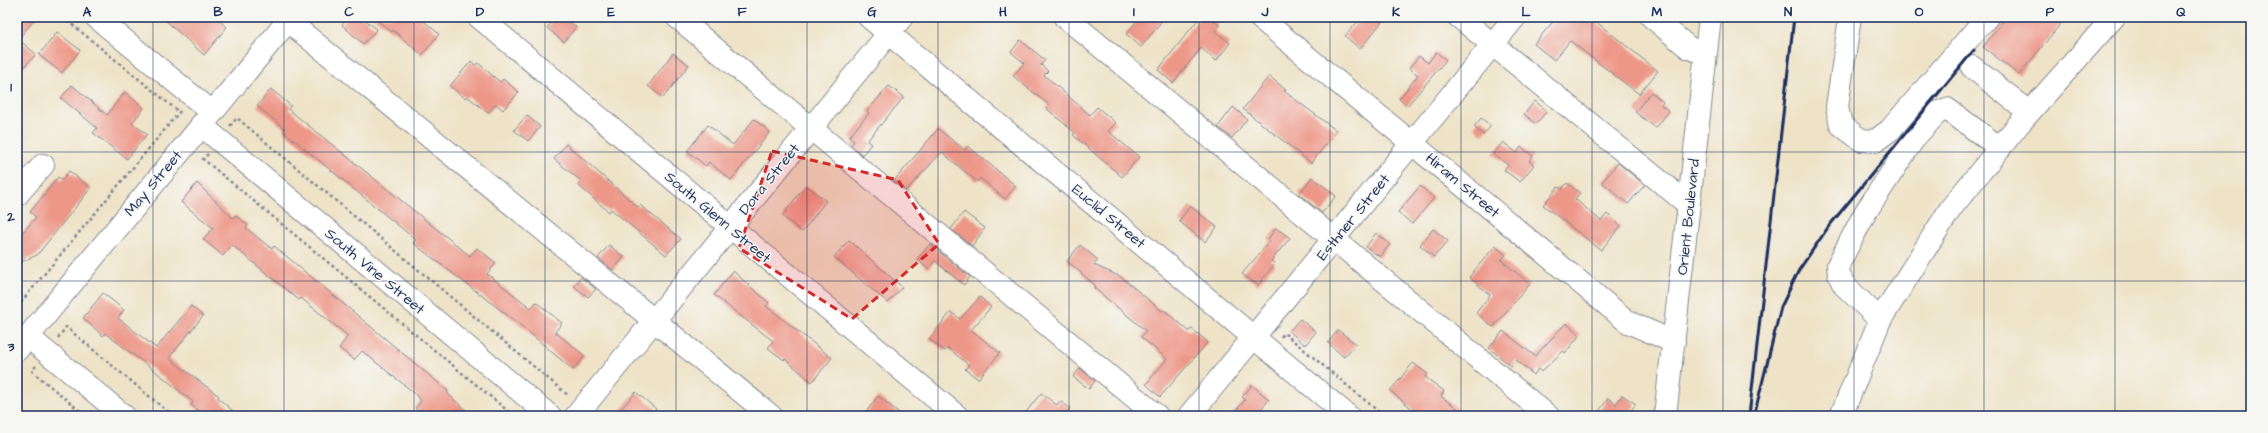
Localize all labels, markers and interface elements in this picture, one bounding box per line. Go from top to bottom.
text: A [83,3,92,21]
text: B [213,3,223,21]
text: C [344,3,354,21]
text: D [476,3,485,21]
text: E [607,3,615,21]
text: F [737,3,747,21]
text: G [867,3,877,21]
text: H [999,3,1007,21]
text: I [1133,3,1135,21]
text: J [1261,3,1269,21]
text: K [1392,3,1400,21]
text: L [1521,3,1531,21]
text: M [1652,3,1663,21]
text: N [1784,3,1792,21]
text: O [1915,3,1924,21]
text: P [2046,3,2055,21]
text: Q [2176,3,2186,21]
text: 1 [10,78,12,96]
street label: Dora Street [734,139,805,219]
street label: May Street [119,146,188,222]
street label: Hiram Street [1421,148,1504,223]
street label: Orient Boulevard [1672,158,1705,276]
street label: South Glenn Street [660,166,776,268]
street label: Esthner Street [1312,169,1395,265]
street label: Euclid Street [1067,179,1150,254]
text: 2 [6,208,15,226]
street label: South Vine Street [320,223,429,320]
text: 3 [7,338,15,356]

